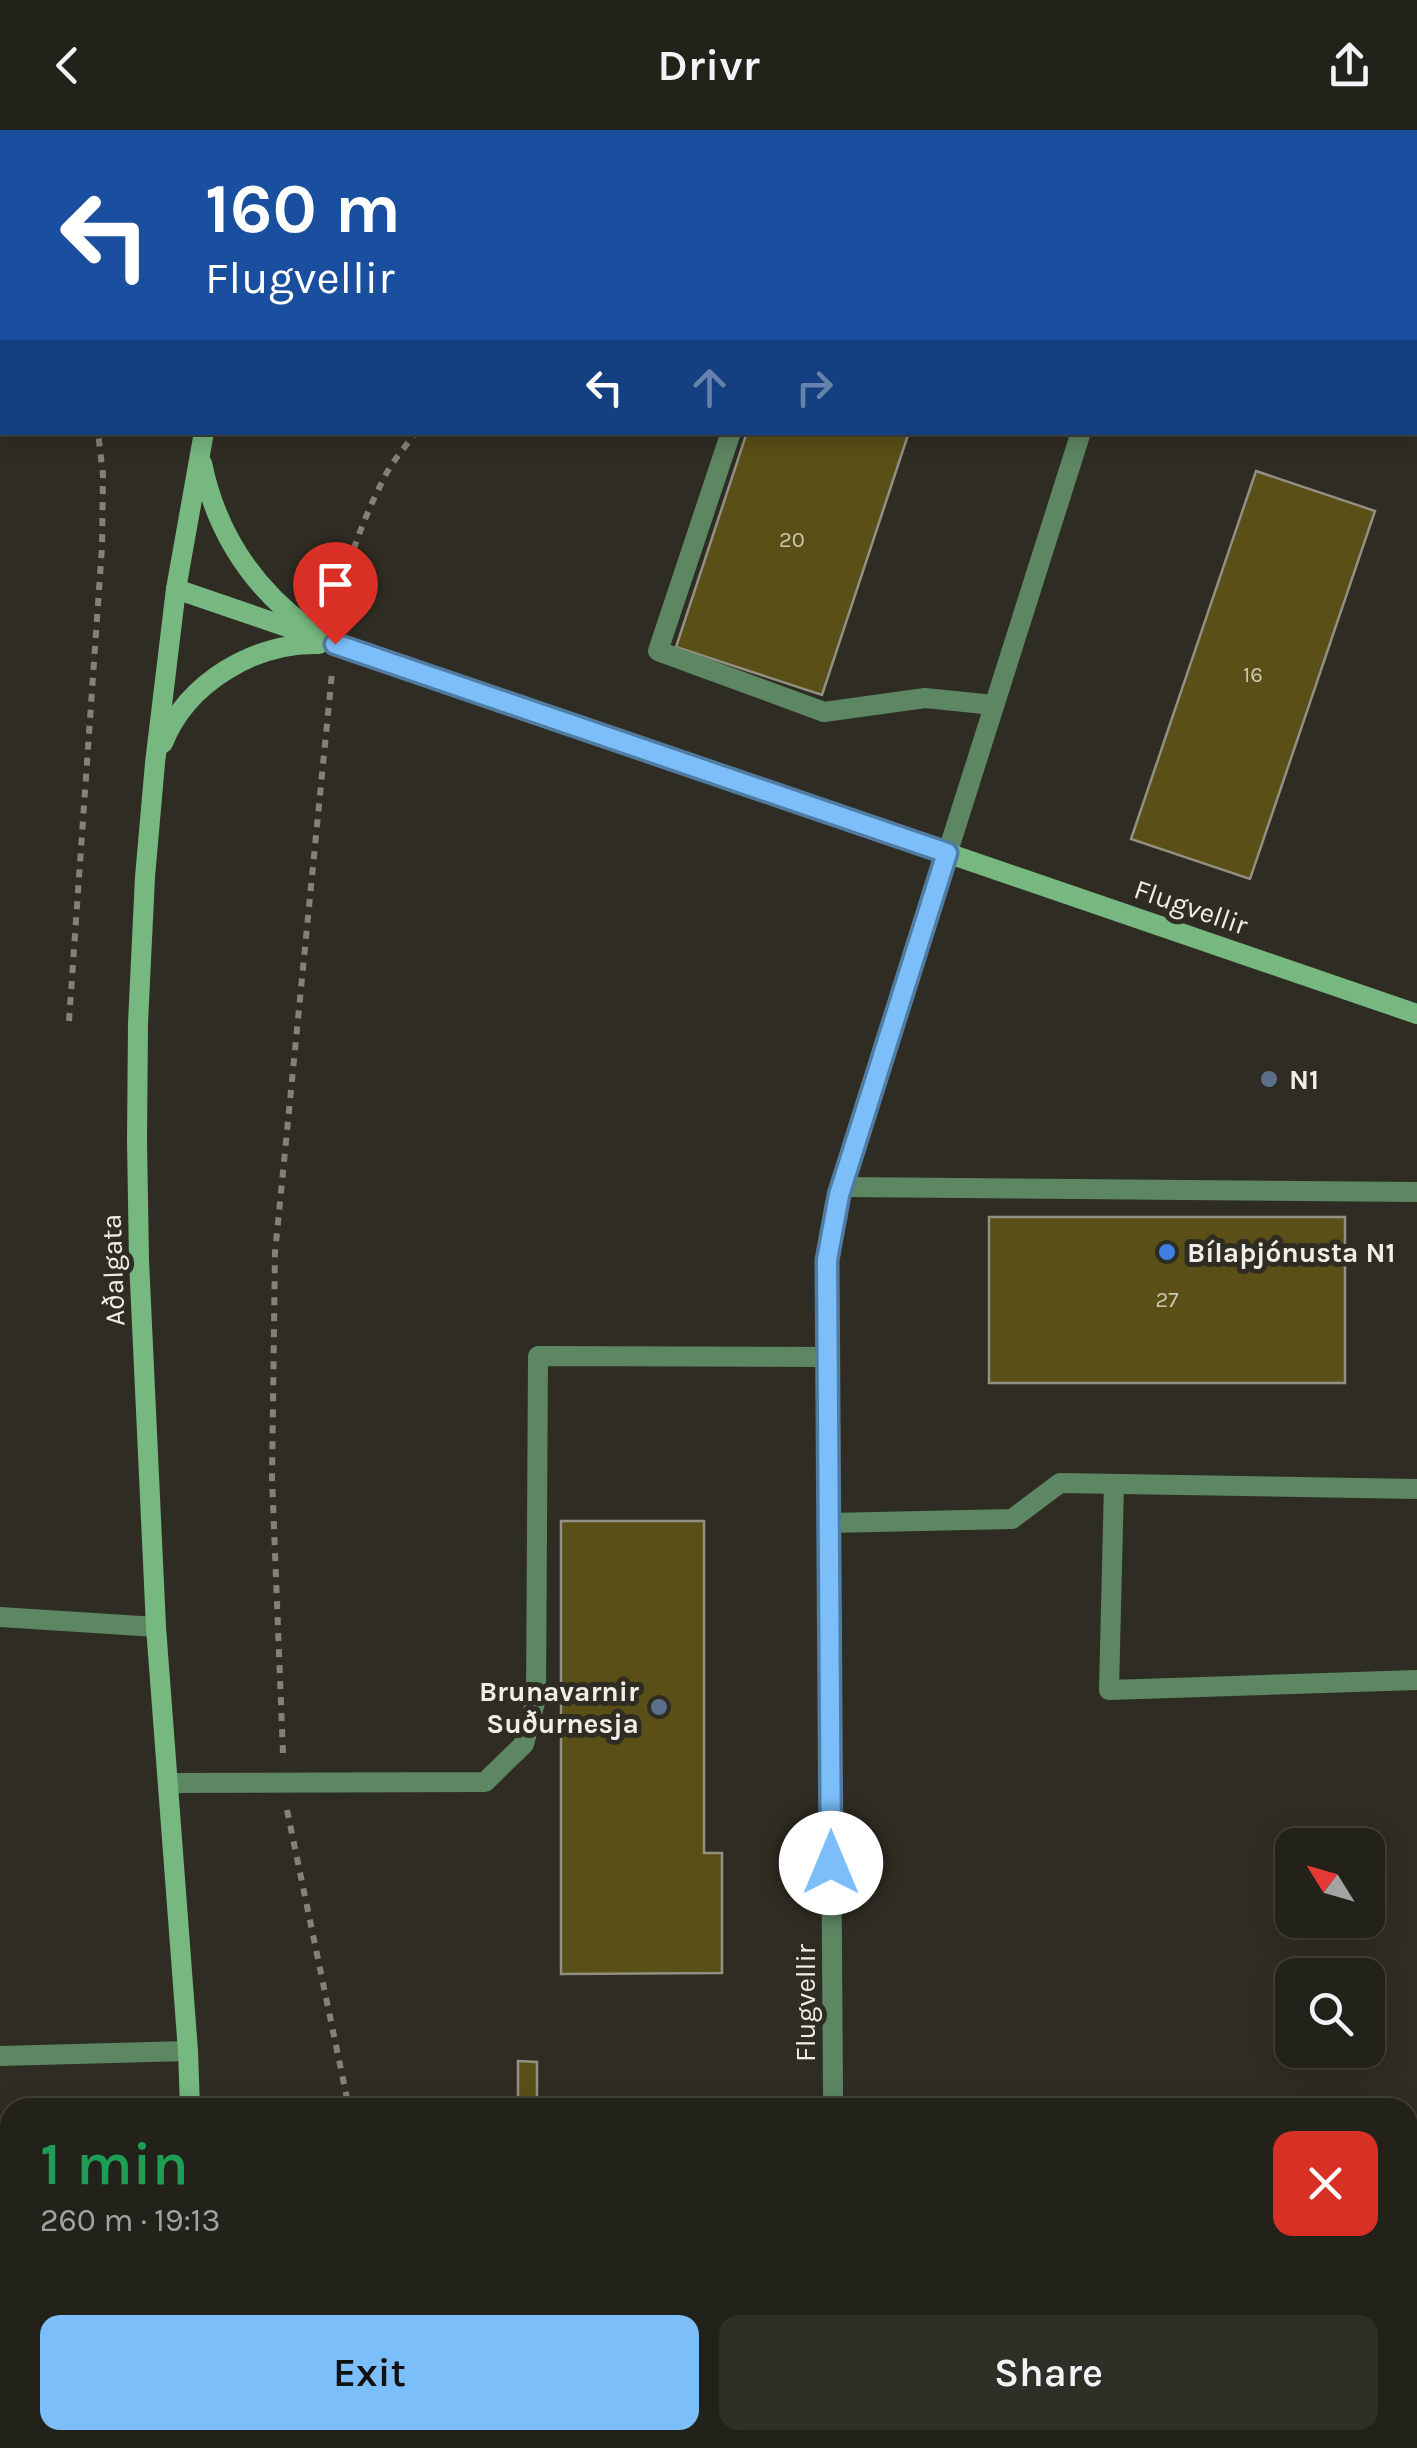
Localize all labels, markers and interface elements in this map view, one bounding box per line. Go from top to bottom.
icon: back [40,38,95,93]
icon: share [1322,38,1377,93]
text: Drivr [657,39,760,91]
text: 160 m [205,168,401,250]
icon: left [40,170,170,300]
text: Flugvellir [205,252,394,304]
icon: left [577,360,632,415]
icon: ahead [682,360,737,415]
icon: right [787,360,842,415]
house number: 20 [779,527,805,553]
pin [293,542,378,645]
icon: arrive [308,557,363,612]
house number: 16 [1243,662,1263,688]
street label: Flugvellir [1130,872,1253,942]
place label: N1 [1289,1063,1319,1096]
marker: N1 [1258,1068,1280,1090]
street label: Aðalgata [95,1213,131,1327]
place label: Bílaþjónusta N1 [1187,1236,1396,1269]
marker: Bílaþjónusta N1 [1156,1241,1178,1263]
house number: 27 [1155,1287,1179,1313]
place label: Brunavarnir Suðurnesja [479,1675,639,1740]
marker: Brunavarnir Suðurnesja [648,1696,670,1718]
position arrow [779,1811,883,1915]
north arrow [1275,1828,1385,1938]
map controls [1275,1828,1385,2068]
street label: Flugvellir [789,1943,822,2062]
button: search [1275,1958,1385,2068]
text: 1 min [40,2129,189,2199]
button: close [1273,2131,1378,2236]
text: 260 m · 19:13 [40,2202,220,2239]
button: Exit [40,2315,699,2430]
button: Share [719,2315,1378,2430]

